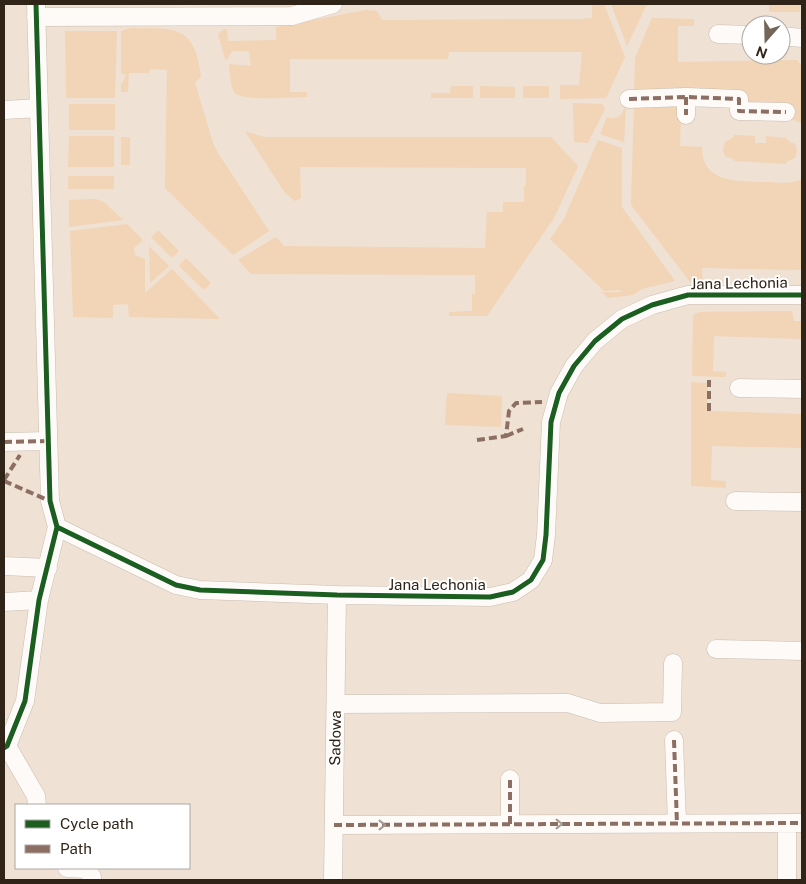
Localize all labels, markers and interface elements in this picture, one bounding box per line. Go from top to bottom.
north arrow [741,15,791,65]
text: N [754,43,769,62]
street label: Jana Lechonia [690,274,788,292]
street label: Jana Lechonia [388,576,486,593]
street label: Sadowa [326,710,344,766]
legend [15,804,190,869]
text: Cycle path [60,815,134,832]
one-way arrow [556,819,563,829]
one-way arrow [379,820,387,830]
text: Path [60,840,92,857]

